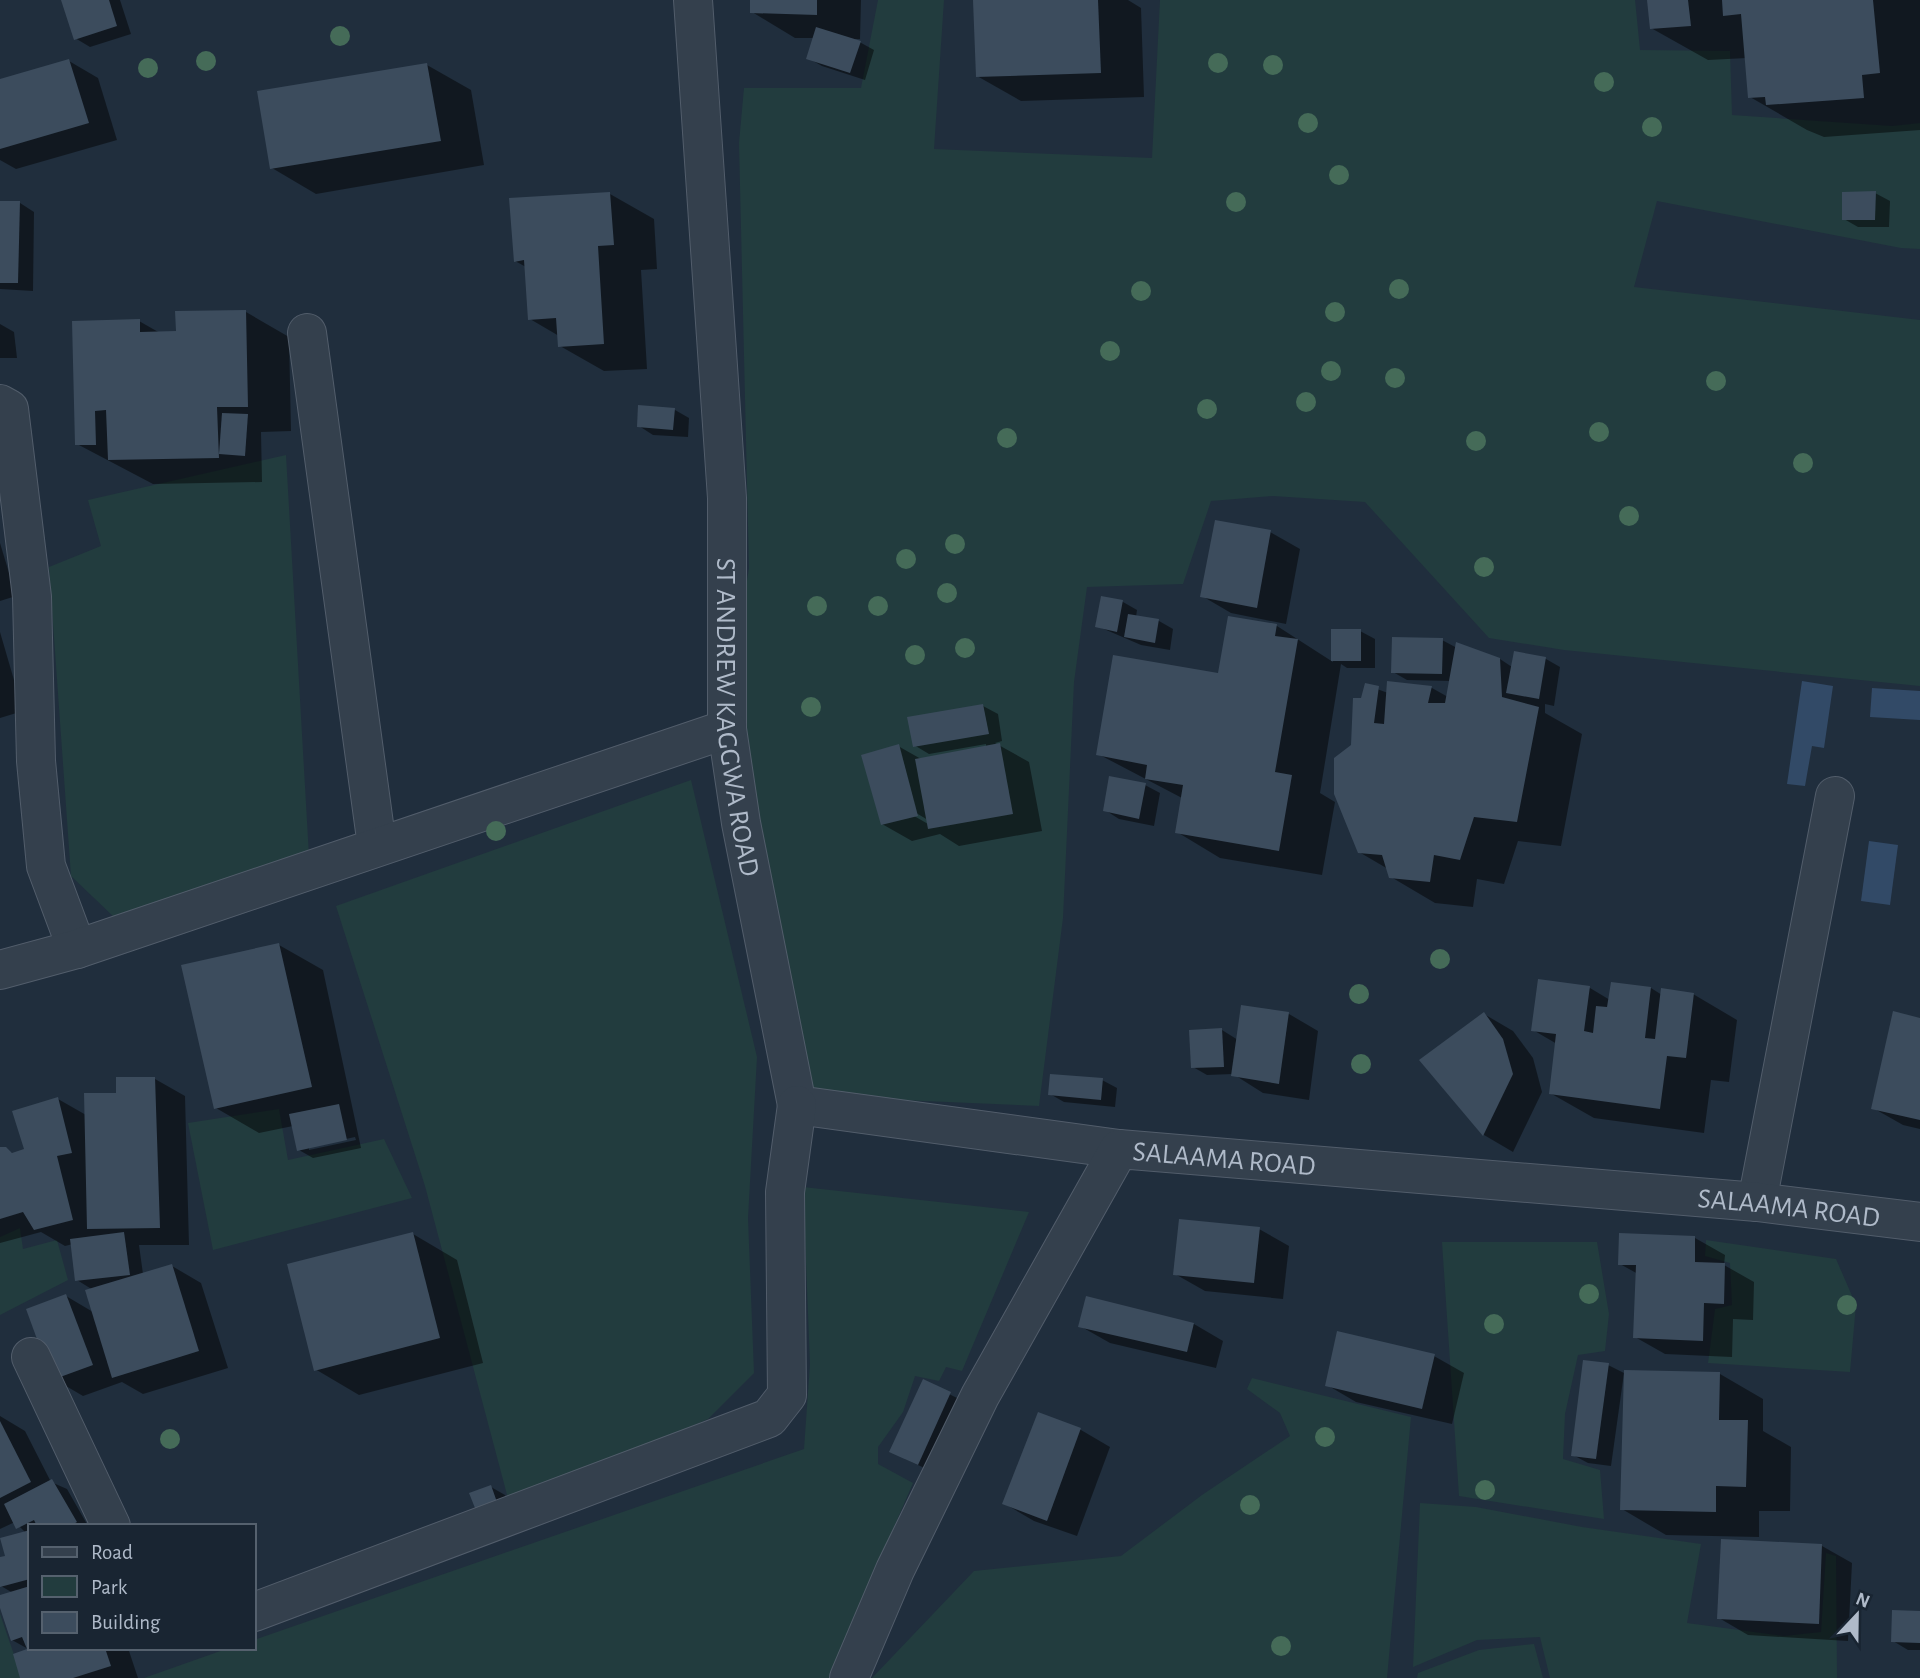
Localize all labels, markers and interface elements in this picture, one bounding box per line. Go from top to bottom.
street label: ST ANDREW KAGGWA ROAD [711,558,763,879]
street label: SALAAMA ROAD [1132,1138,1316,1181]
street label: SALAAMA ROAD [1697,1185,1882,1233]
legend [28,1524,256,1650]
text: Road [91,1542,133,1563]
text: Park [91,1577,128,1598]
north arrow [1822,1580,1892,1650]
text: N [1853,1589,1872,1612]
text: Building [91,1612,161,1633]

